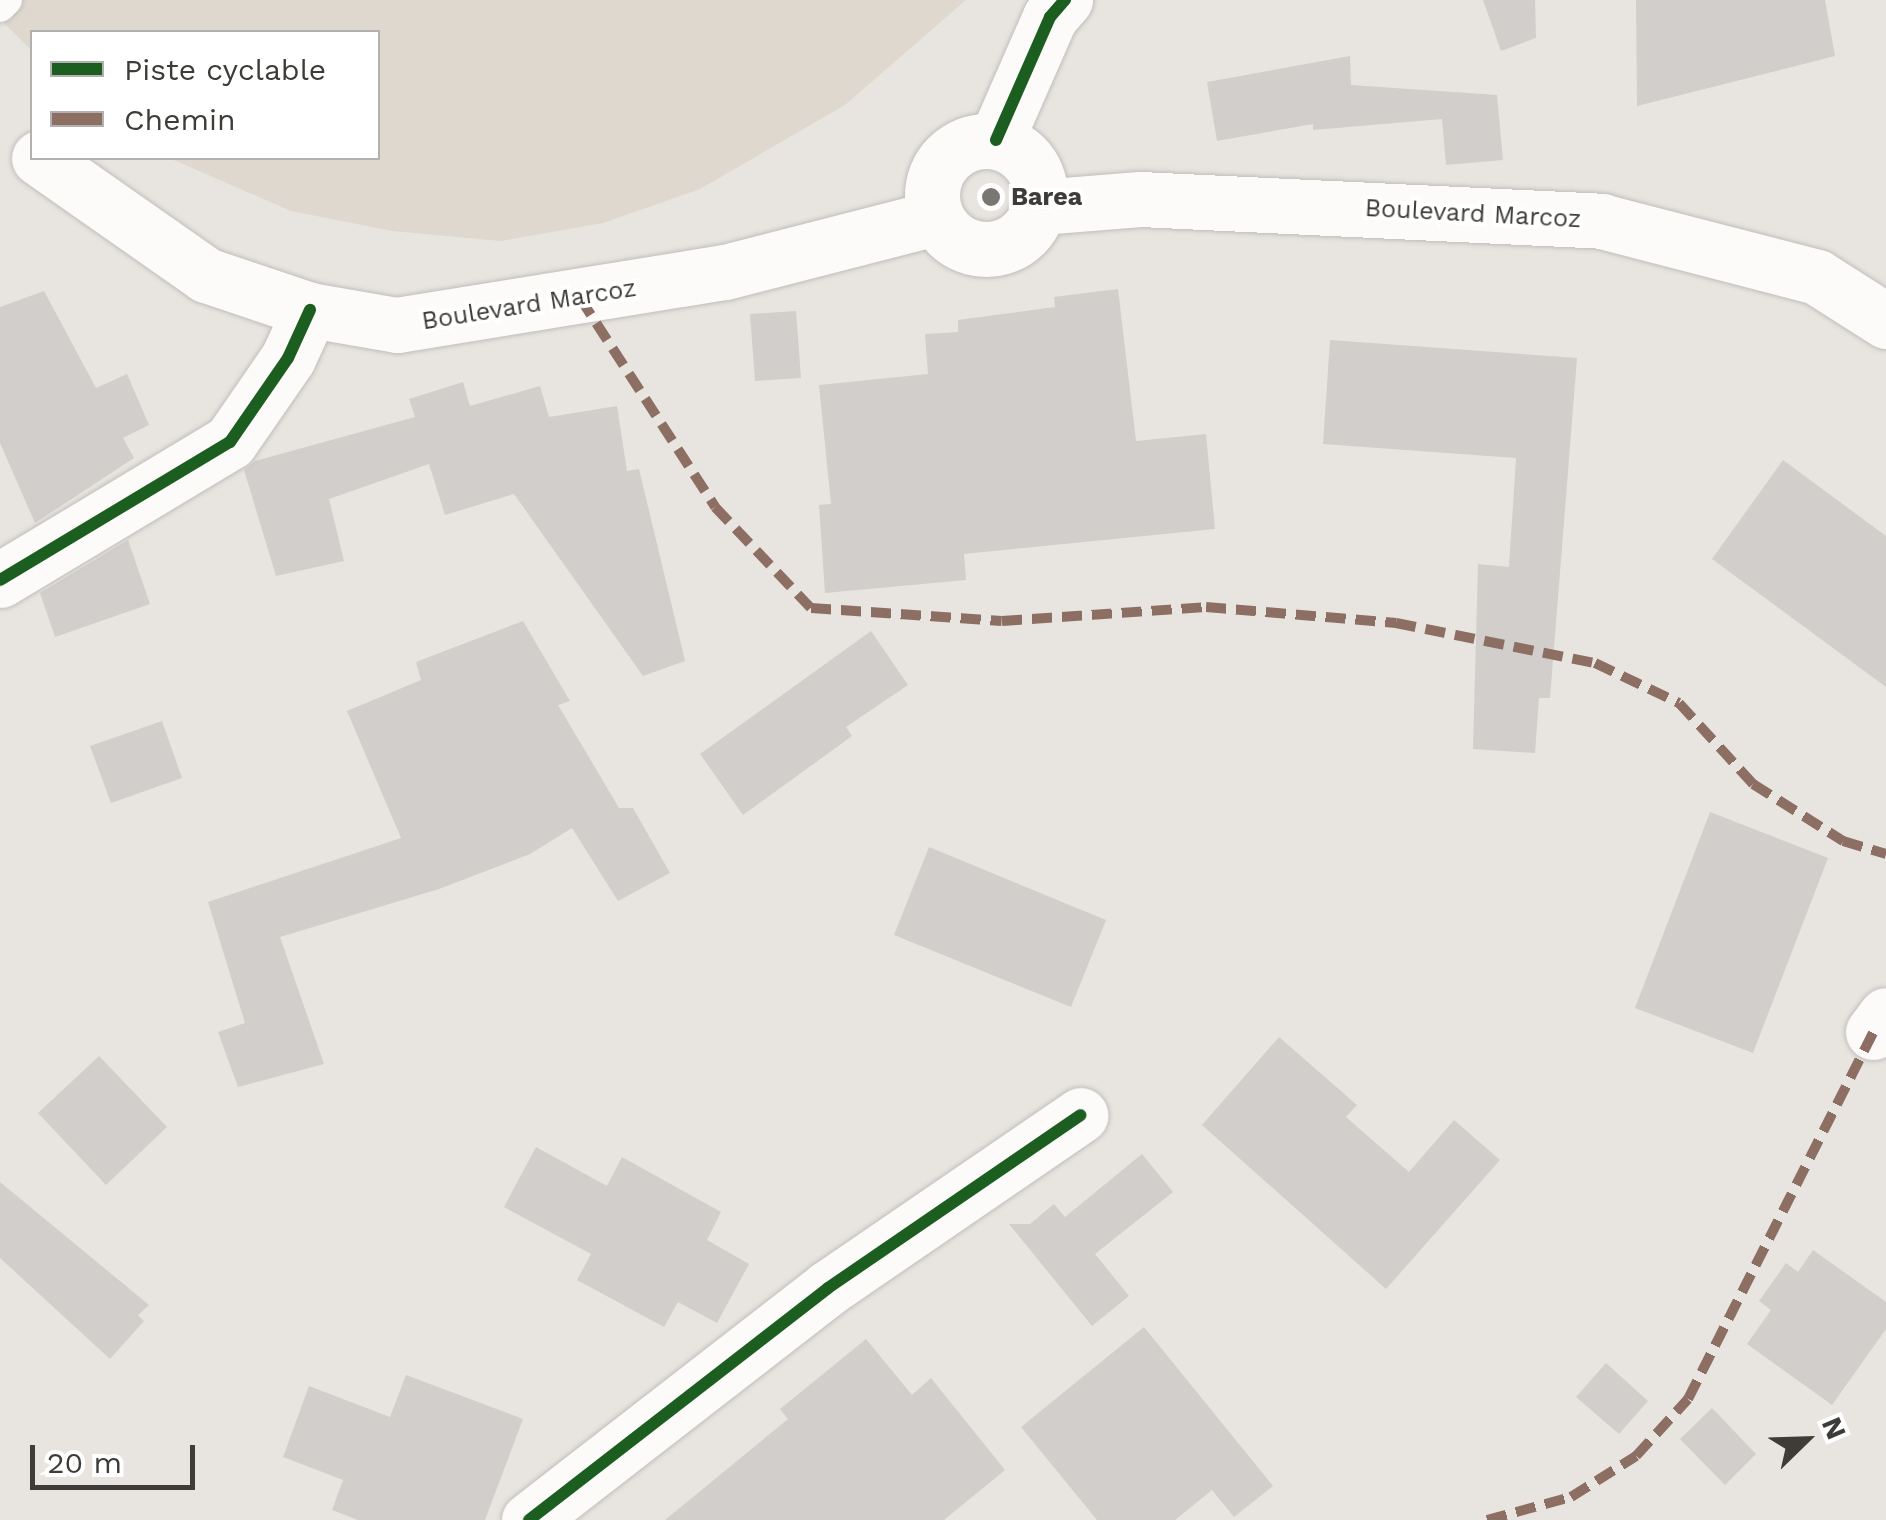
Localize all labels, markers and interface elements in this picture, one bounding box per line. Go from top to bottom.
legend [30,30,380,160]
text: Piste cyclable [124,52,326,87]
text: Chemin [124,102,236,137]
place label: Barea [1011,182,1082,212]
marker: Barea [980,186,1002,208]
street label: Boulevard Marcoz [1364,193,1582,235]
street label: Boulevard Marcoz [420,273,638,337]
north arrow [1756,1390,1856,1490]
text: N [1815,1412,1853,1444]
scale bar [35,1425,200,1487]
text: 20 m [47,1445,122,1480]

